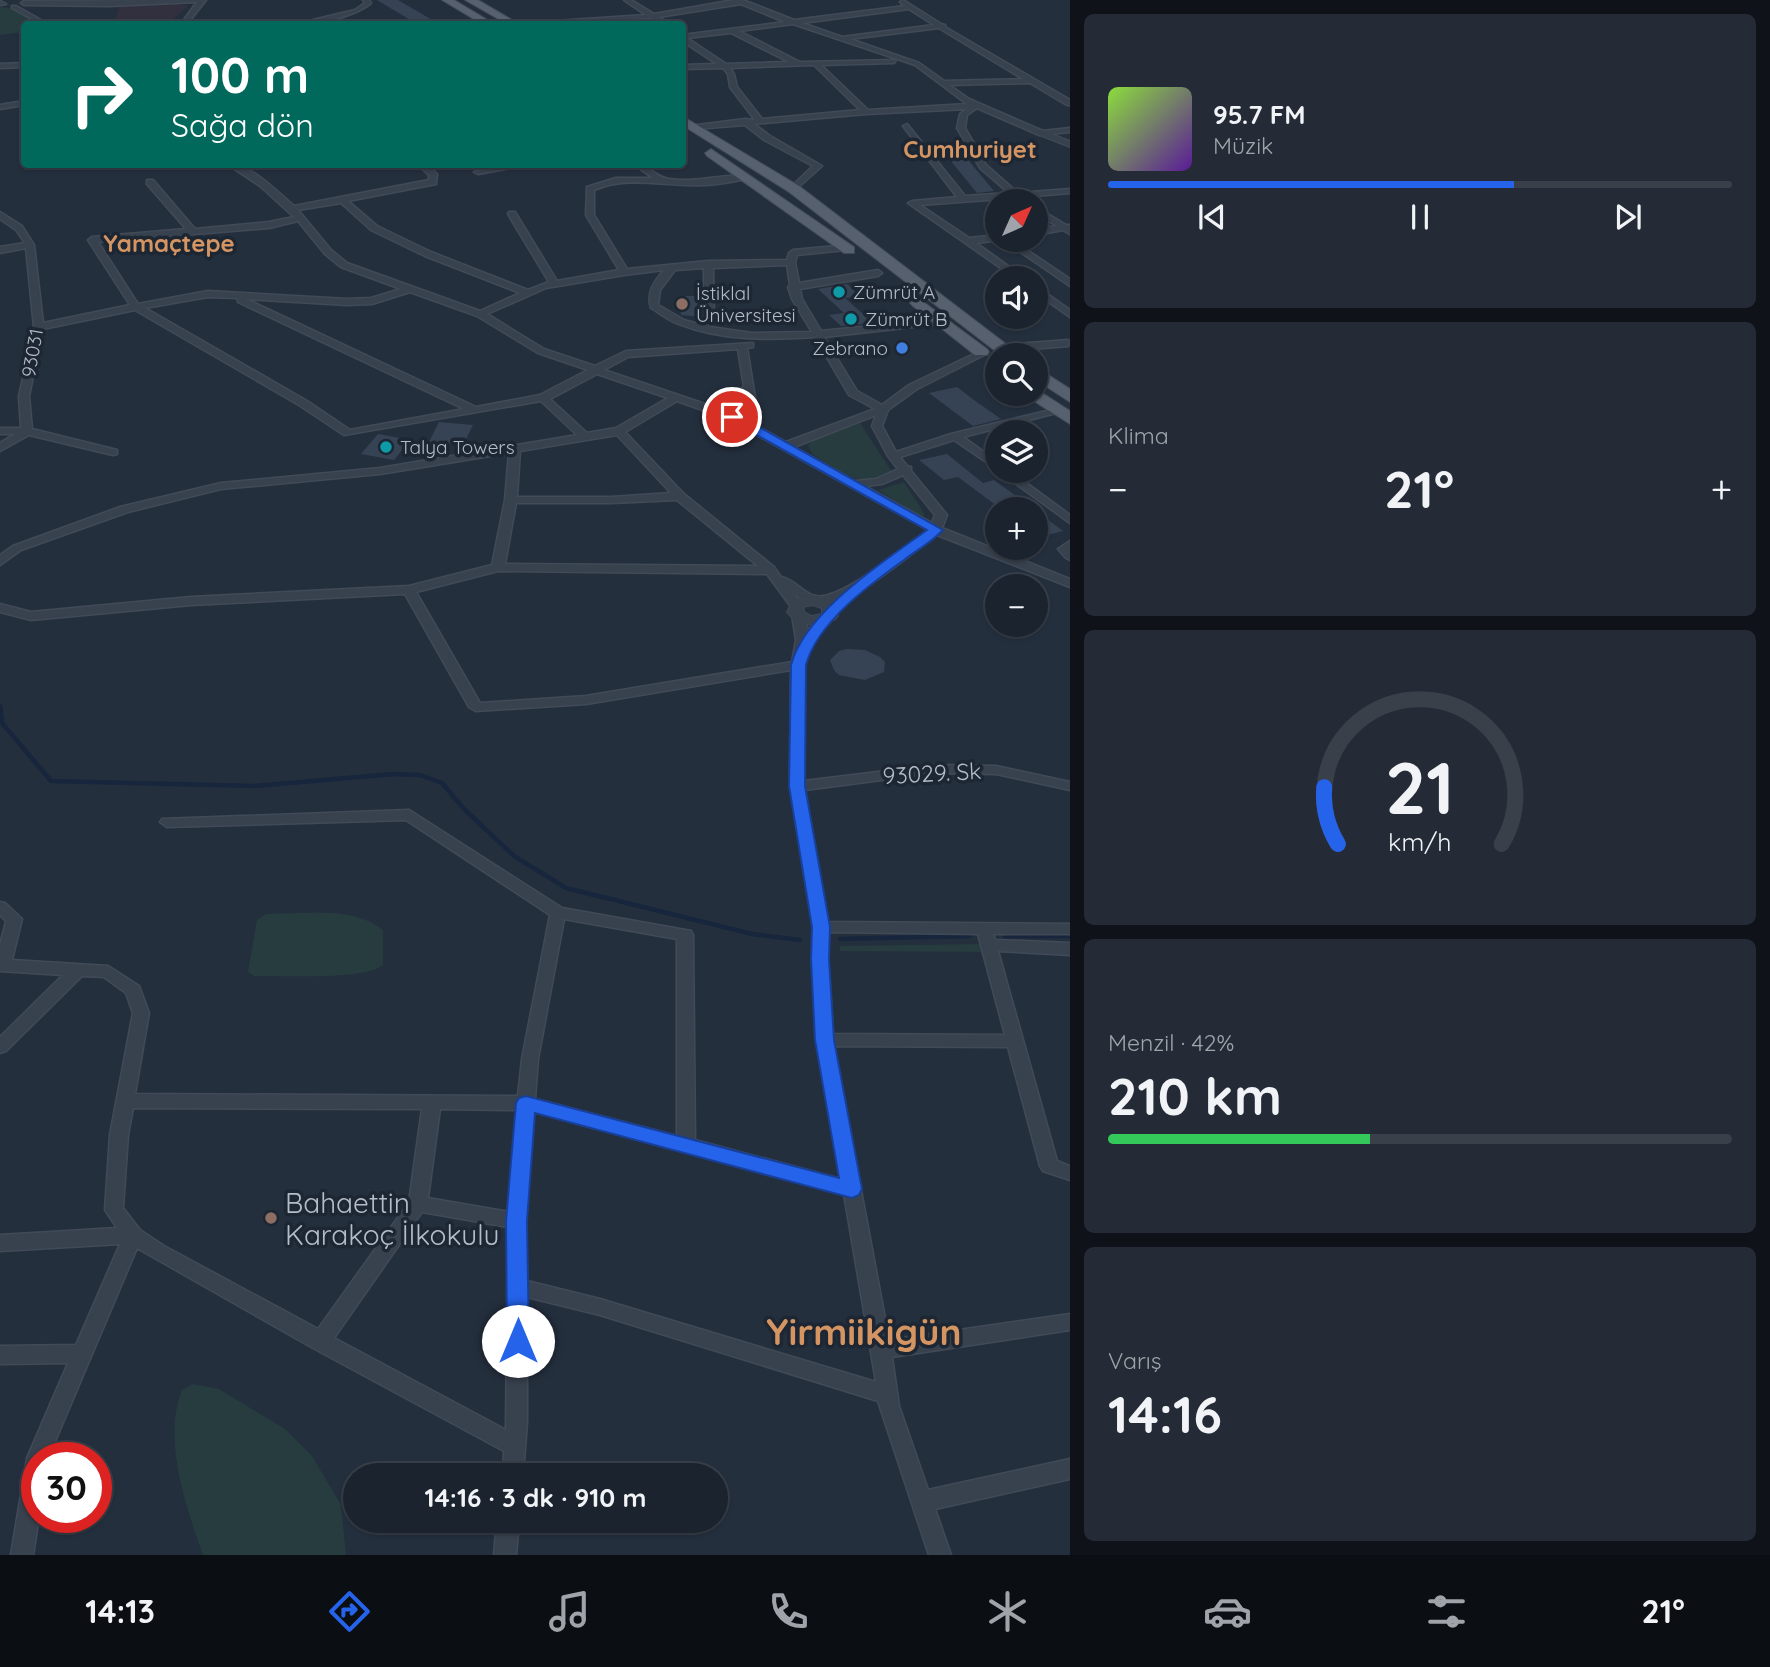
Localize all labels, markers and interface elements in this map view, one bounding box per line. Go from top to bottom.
text: 100 m [171,44,309,105]
icon: right [56,49,147,140]
text: 95.7 FM [1213,98,1306,131]
text: Sağa dön [171,105,314,145]
text: Müzik [1213,131,1273,160]
district label: Cumhuriyet [903,134,1037,164]
north arrow [985,189,1048,252]
map controls [985,189,1048,637]
icon: previous [1193,198,1231,236]
icon: pause [1401,198,1439,236]
icon: next [1609,198,1647,236]
district label: Yamaçtepe [103,228,235,258]
button: sound [985,266,1048,329]
place label: Zümrüt A [853,280,935,304]
place label: İstiklal Üniversitesi [696,281,796,327]
marker: Zümrüt A [831,284,847,300]
marker: İstiklal Üniversitesi [674,296,690,312]
place label: Zümrüt B [865,307,947,331]
marker: Zümrüt B [843,311,859,327]
street label: 93031 [16,327,48,379]
place label: Zebrano [813,336,888,360]
marker: Zebrano [894,340,910,356]
button: search [985,343,1048,406]
pin [702,387,762,447]
icon: arrive [713,398,751,436]
button: layers [985,420,1048,483]
text: Klima [1108,421,1169,450]
place label: Talya Towers [400,435,515,459]
marker: Talya Towers [378,439,394,455]
text: 21° [1384,456,1454,521]
text: − [1108,465,1128,513]
text: + [1711,465,1732,513]
button: + [985,497,1048,560]
button: − [985,574,1048,637]
text: 21 [1385,741,1455,832]
street label: 93029. Sk [882,756,982,790]
text: km/h [1388,825,1452,856]
text: Menzil · 42% [1108,1028,1234,1057]
text: 210 km [1108,1063,1282,1128]
place label: Bahaettin Karakoç İlkokulu [285,1185,499,1252]
marker: Bahaettin Karakoç İlkokulu [263,1210,279,1226]
position arrow [481,1304,555,1378]
district label: Yirmiikigün [766,1308,962,1354]
text: Varış [1108,1346,1162,1375]
text: 14:16 [1108,1381,1222,1446]
speed limit sign: 30 [21,1442,112,1533]
text: 14:16 · 3 dk · 910 m [424,1481,647,1514]
icon: directions [325,1587,374,1636]
icon: music [545,1587,594,1636]
icon: phone [764,1587,813,1636]
icon: climate [983,1587,1032,1636]
icon: car [1203,1587,1252,1636]
icon: filters [1422,1587,1471,1636]
text: 14:13 [85,1591,155,1631]
text: 21° [1642,1591,1685,1631]

